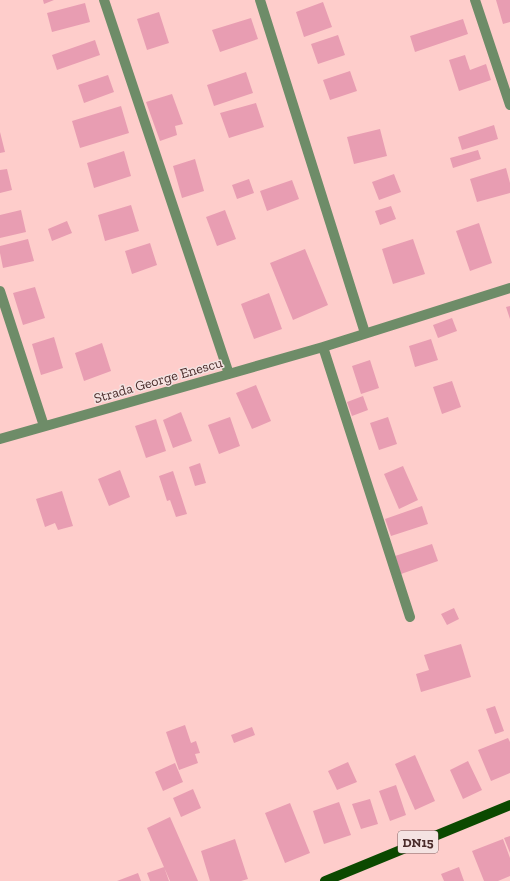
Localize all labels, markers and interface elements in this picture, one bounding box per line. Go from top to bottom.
street label: Strada George Enescu [92,354,225,407]
road number: DN15 [398,831,438,853]

